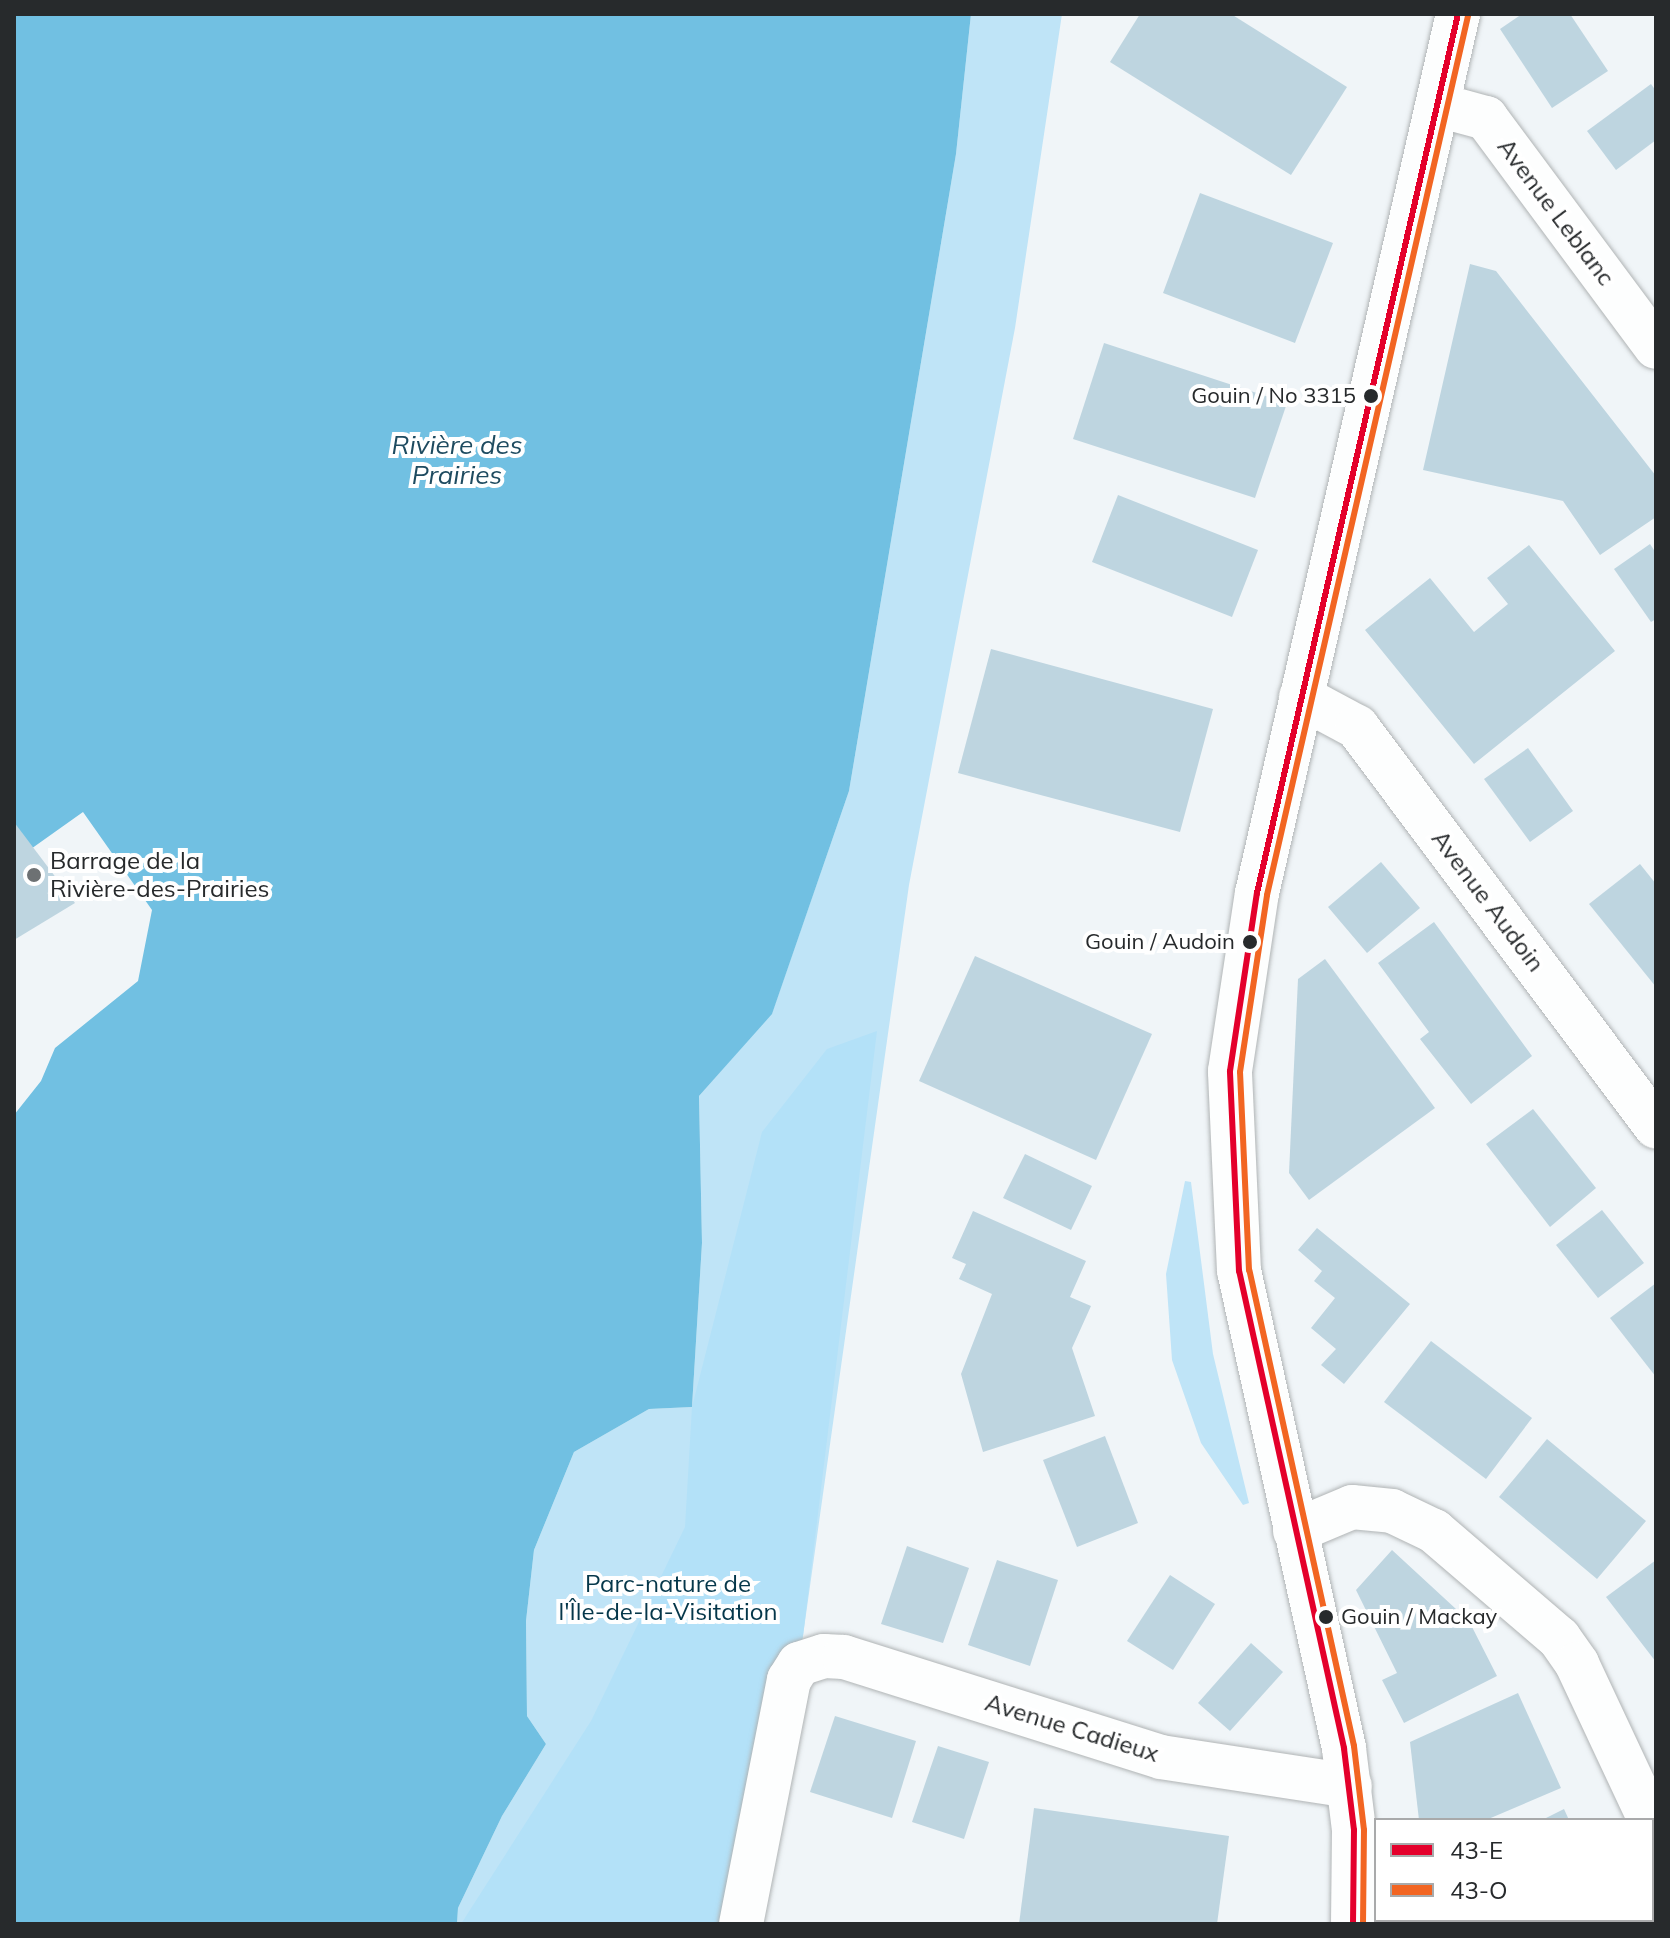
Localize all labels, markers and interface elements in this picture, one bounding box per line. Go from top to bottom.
street label: Avenue Leblanc [1491,133,1621,291]
place label: Gouin / No 3315 [1191,383,1356,409]
marker: Gouin / No 3315 [1363,388,1379,404]
water label: Rivière des Prairies [391,429,523,490]
street label: Avenue Audoin [1426,825,1550,977]
place label: Barrage de la Rivière-des-Prairies [50,847,269,903]
marker: Barrage de la Rivière-des-Prairies [25,866,43,884]
place label: Gouin / Audoin [1085,929,1235,955]
marker: Gouin / Audoin [1242,934,1258,950]
park label: Parc-nature de l'Île-de-la-Visitation [559,1570,777,1626]
place label: Gouin / Mackay [1341,1604,1497,1630]
marker: Gouin / Mackay [1318,1609,1334,1625]
street label: Avenue Cadieux [982,1688,1162,1768]
legend [1374,1818,1654,1922]
text: 43-E [1450,1835,1503,1865]
text: 43-O [1450,1875,1508,1905]

